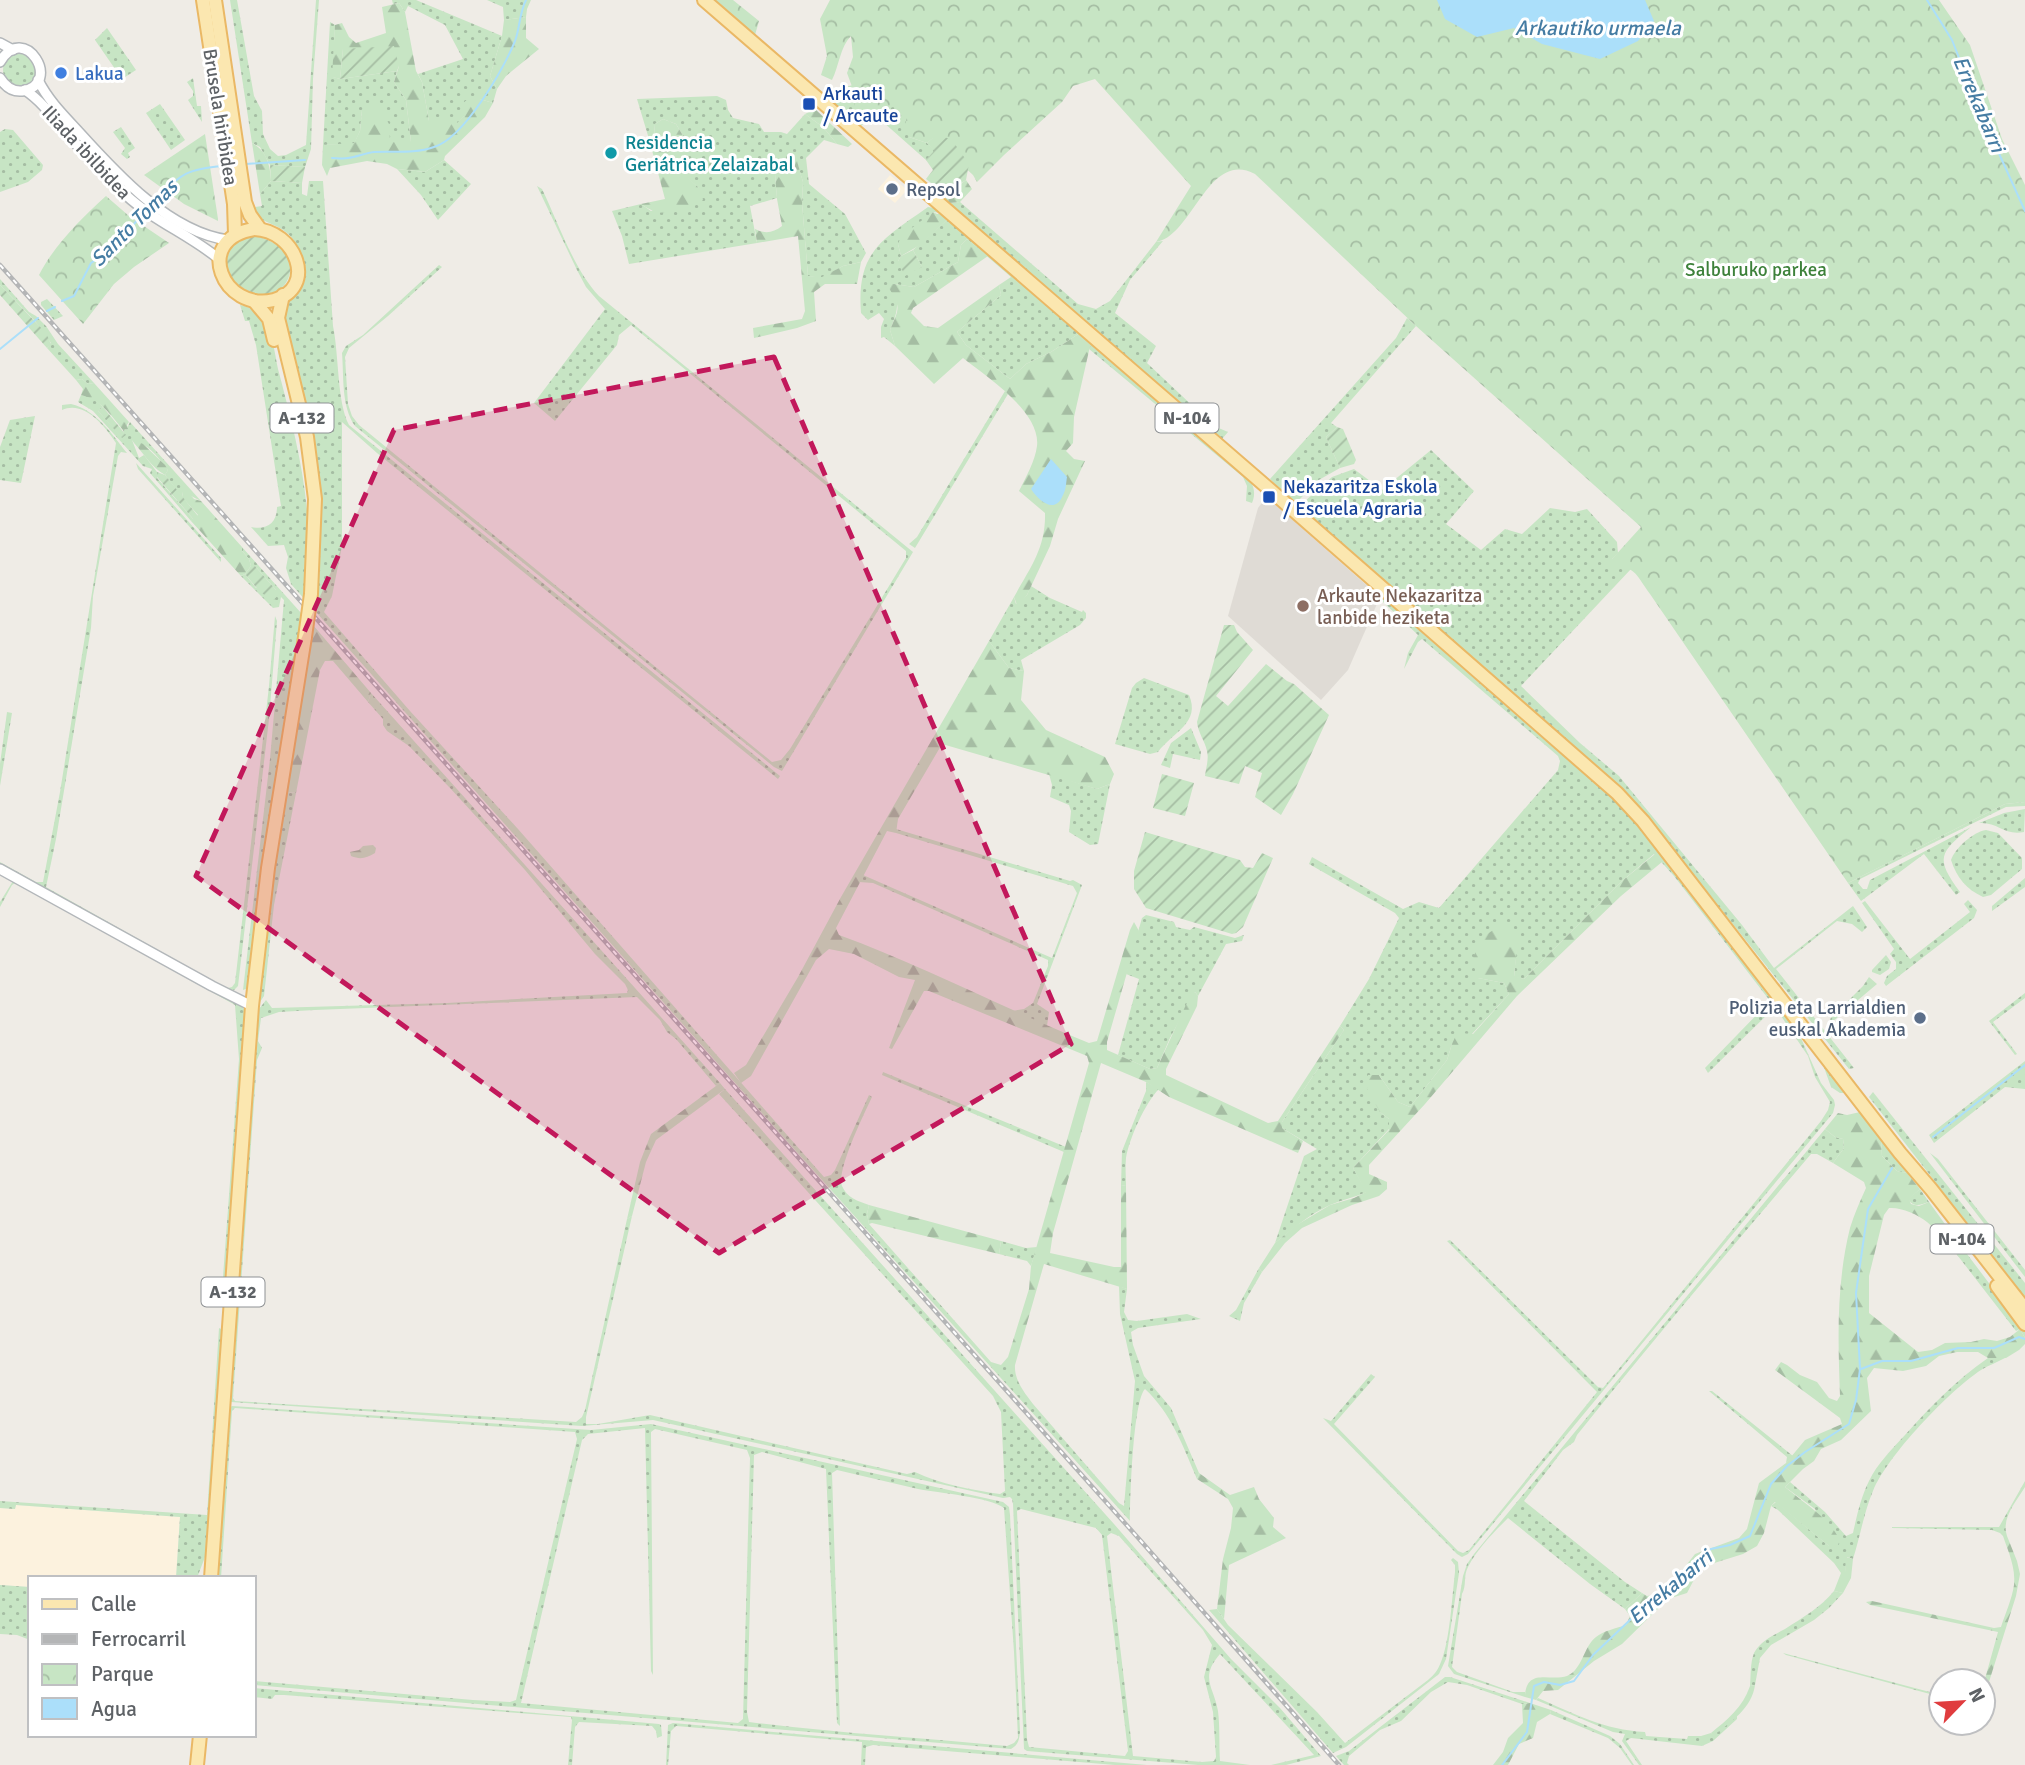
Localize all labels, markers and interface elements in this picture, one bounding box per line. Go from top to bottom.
water label: Arkautiko urmaela [1515,15,1682,41]
street label: Brusela hiribidea [197,47,243,187]
water label: Errekabarri [1947,52,2012,158]
place label: Lakua [75,62,124,86]
marker: Lakua [53,65,69,81]
place label: Arkauti / Arcaute [823,82,898,128]
marker: Arkauti / Arcaute [801,96,817,112]
street label: Iliada ibilbidea [37,101,136,205]
place label: Residencia Geriátrica Zelaizabal [625,131,794,177]
marker: Residencia Geriátrica Zelaizabal [603,145,619,161]
water label: Santo Tomas [85,173,184,272]
place label: Repsol [906,178,961,202]
marker: Repsol [884,181,900,197]
park label: Salburuko parkea [1685,258,1827,282]
road number: A-132 [270,404,334,432]
road number: N-104 [1156,404,1218,432]
place label: Nekazaritza Eskola / Escuela Agraria [1283,475,1438,521]
marker: Nekazaritza Eskola / Escuela Agraria [1261,489,1277,505]
place label: Arkaute Nekazaritza lanbide heziketa [1317,584,1482,630]
marker: Arkaute Nekazaritza lanbide heziketa [1295,598,1311,614]
place label: Polizia eta Larrialdien euskal Akademia [1729,996,1906,1042]
marker: Polizia eta Larrialdien euskal Akademia [1912,1010,1928,1026]
road number: N-104 [1930,1224,1994,1254]
road number: A-132 [202,1278,264,1307]
water label: Errekabarri [1623,1543,1719,1630]
legend [28,1576,256,1737]
text: Calle [91,1591,137,1617]
text: Ferrocarril [91,1626,186,1652]
text: Parque [91,1661,154,1687]
north arrow [1927,1667,1997,1737]
text: N [1963,1684,1990,1706]
text: Agua [91,1696,137,1722]

